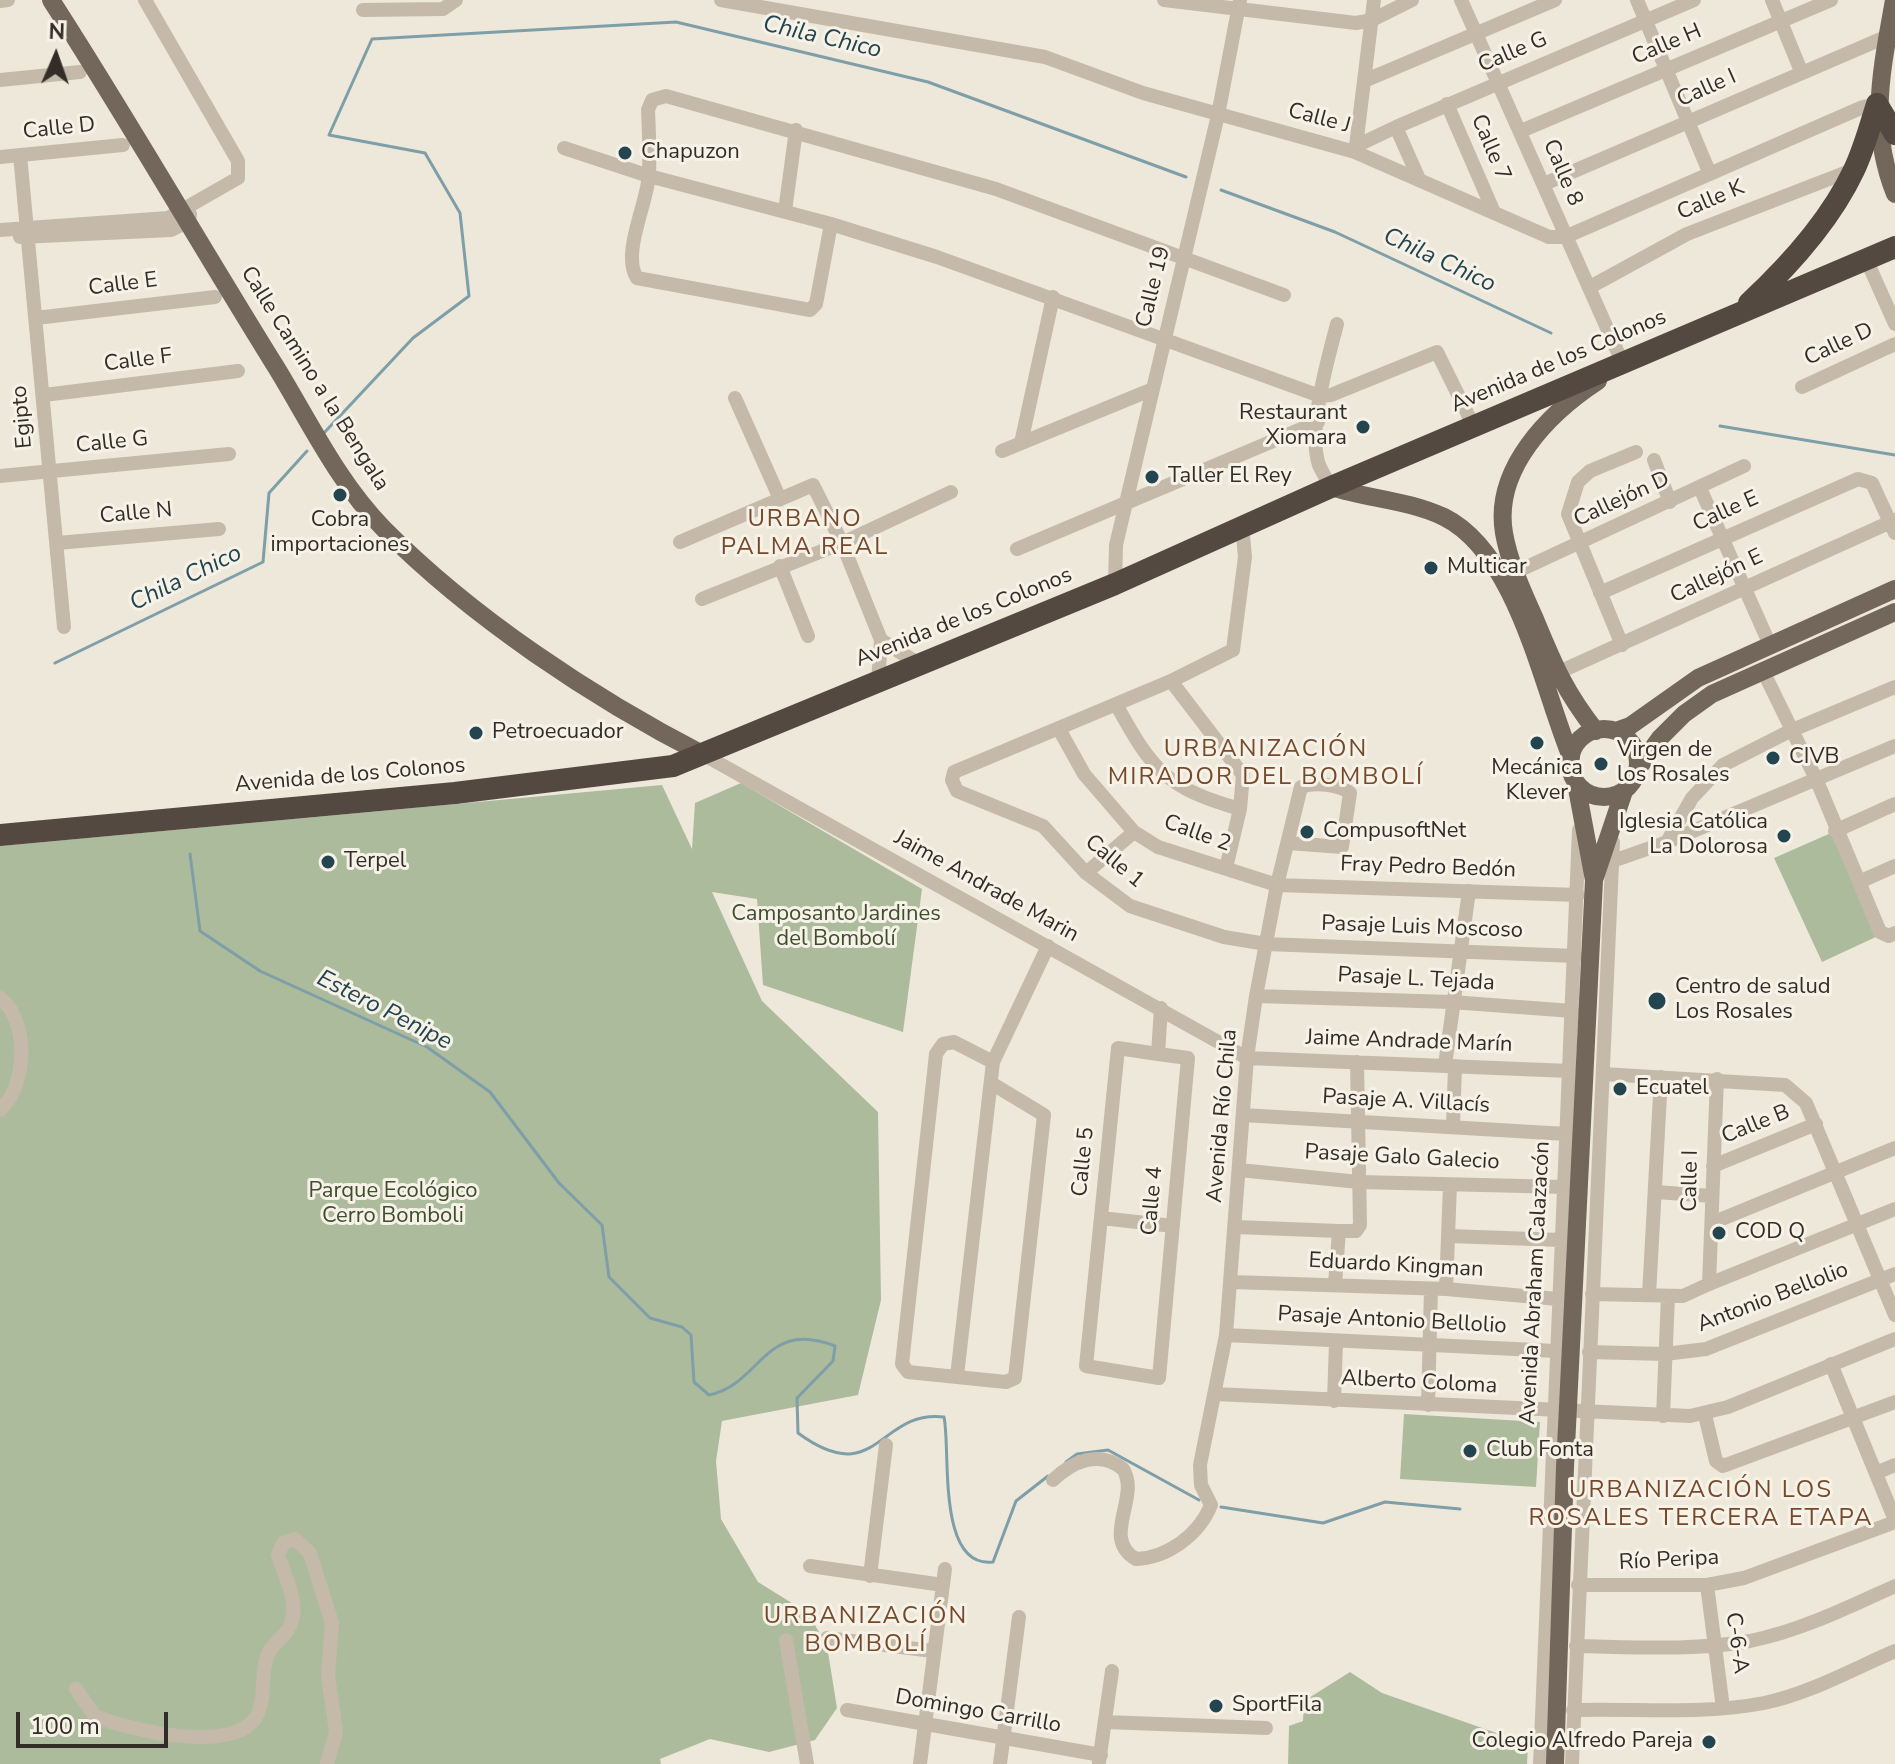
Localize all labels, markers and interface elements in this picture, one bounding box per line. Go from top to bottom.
water label: Chila Chico [760,10,884,66]
north arrow [16,16,96,96]
text: N [48,17,66,47]
street label: Calle H [1628,19,1706,71]
street label: Calle G [1475,27,1551,79]
street label: Calle I [1673,64,1741,114]
street label: Calle J [1285,98,1353,140]
street label: Calle 7 [1464,111,1516,185]
street label: Calle D [21,112,97,146]
street label: Calle 8 [1536,136,1588,210]
place label: Chapuzon [641,140,740,166]
marker: Chapuzon [616,144,634,162]
street label: Calle K [1674,175,1748,227]
water label: Chila Chico [1378,222,1500,300]
street label: Calle 19 [1131,244,1177,330]
street label: Calle Camino a la Bengala [234,262,394,496]
street label: Calle E [87,268,159,302]
street label: Avenida de los Colonos [1447,305,1671,419]
street label: Calle D [1800,318,1878,372]
street label: Calle F [102,344,174,378]
street label: Egipto [7,384,39,450]
place label: Restaurant Xiomara [1239,401,1347,452]
marker: Restaurant Xiomara [1354,418,1372,436]
street label: Calle G [75,426,149,460]
place label: Taller El Rey [1168,464,1292,490]
street label: Callejón D [1570,466,1674,534]
marker: Taller El Rey [1143,468,1161,486]
marker: Cobra importaciones [331,486,349,504]
street label: Calle E [1689,486,1763,538]
street label: Calle N [99,498,173,530]
district label: URBANO PALMA REAL [721,506,889,562]
place label: Cobra importaciones [270,508,410,560]
water label: Chila Chico [125,540,247,618]
street label: Callejón E [1667,544,1767,610]
place label: Multicar [1447,555,1527,581]
marker: Multicar [1422,559,1440,577]
street label: Avenida de los Colonos [852,562,1076,674]
place label: Petroecuador [492,720,624,746]
marker: Petroecuador [467,724,485,742]
marker: Mecánica Klever [1528,734,1546,752]
district label: URBANIZACIÓN MIRADOR DEL BOMBOLÍ [1108,736,1424,792]
place label: Virgen de los Rosales [1617,738,1729,790]
place label: CIVB [1789,745,1839,771]
marker: CIVB [1764,749,1782,767]
street label: Avenida de los Colonos [234,753,466,799]
marker: Virgen de los Rosales [1592,755,1610,773]
place label: Mecánica Klever [1491,756,1583,808]
street label: Calle 2 [1160,810,1234,858]
place label: Iglesia Católica La Dolorosa [1619,810,1768,862]
place label: CompusoftNet [1323,819,1466,845]
marker: CompusoftNet [1298,823,1316,841]
street label: Jaime Andrade Marin [889,825,1083,949]
marker: Iglesia Católica La Dolorosa [1775,827,1793,845]
street label: Calle 1 [1079,830,1149,894]
place label: Terpel [344,849,406,875]
street label: Fray Pedro Bedón [1340,852,1516,884]
marker: Terpel [319,853,337,871]
park label: Camposanto Jardines del Bombolí [731,902,941,954]
street label: Pasaje Luis Moscoso [1321,911,1523,945]
street label: Pasaje L. Tejada [1337,963,1495,997]
water label: Estero Penipe [312,965,456,1057]
place label: Centro de salud Los Rosales [1675,975,1831,1026]
marker: Centro de salud Los Rosales [1646,990,1668,1012]
street label: Jaime Andrade Marín [1305,1025,1513,1059]
street label: Avenida Río Chila [1202,1028,1244,1204]
place label: Ecuatel [1636,1076,1709,1102]
marker: Ecuatel [1611,1080,1629,1098]
street label: Pasaje A. Villacís [1322,1084,1490,1120]
street label: Calle B [1718,1099,1794,1151]
street label: Calle 5 [1067,1126,1101,1198]
street label: Pasaje Galo Galecio [1304,1140,1500,1176]
street label: Avenida Abraham Calazacón [1515,1141,1557,1425]
street label: Calle I [1677,1150,1705,1212]
street label: Calle 4 [1137,1165,1169,1237]
park label: Parque Ecológico Cerro Bomboli [308,1179,478,1230]
place label: COD Q [1735,1220,1805,1246]
marker: COD Q [1710,1224,1728,1242]
street label: Eduardo Kingman [1308,1248,1484,1284]
street label: Antonio Bellolio [1694,1257,1852,1339]
street label: Pasaje Antonio Bellolio [1277,1302,1507,1340]
street label: Alberto Coloma [1340,1366,1498,1400]
place label: Club Fonta [1486,1438,1594,1464]
marker: Club Fonta [1461,1442,1479,1460]
district label: URBANIZACIÓN LOS ROSALES TERCERA ETAPA [1529,1477,1873,1533]
street label: Río Peripa [1618,1545,1720,1577]
district label: URBANIZACIÓN BOMBOLÍ [764,1603,968,1659]
street label: C-6-A [1719,1611,1753,1675]
street label: Domingo Carrillo [893,1684,1063,1740]
place label: SportFila [1232,1693,1322,1719]
scale bar [20,1696,172,1746]
marker: SportFila [1207,1697,1225,1715]
text: 100 m [30,1710,100,1742]
place label: Colegio Alfredo Pareja [1472,1729,1693,1755]
marker: Colegio Alfredo Pareja [1700,1733,1718,1751]

